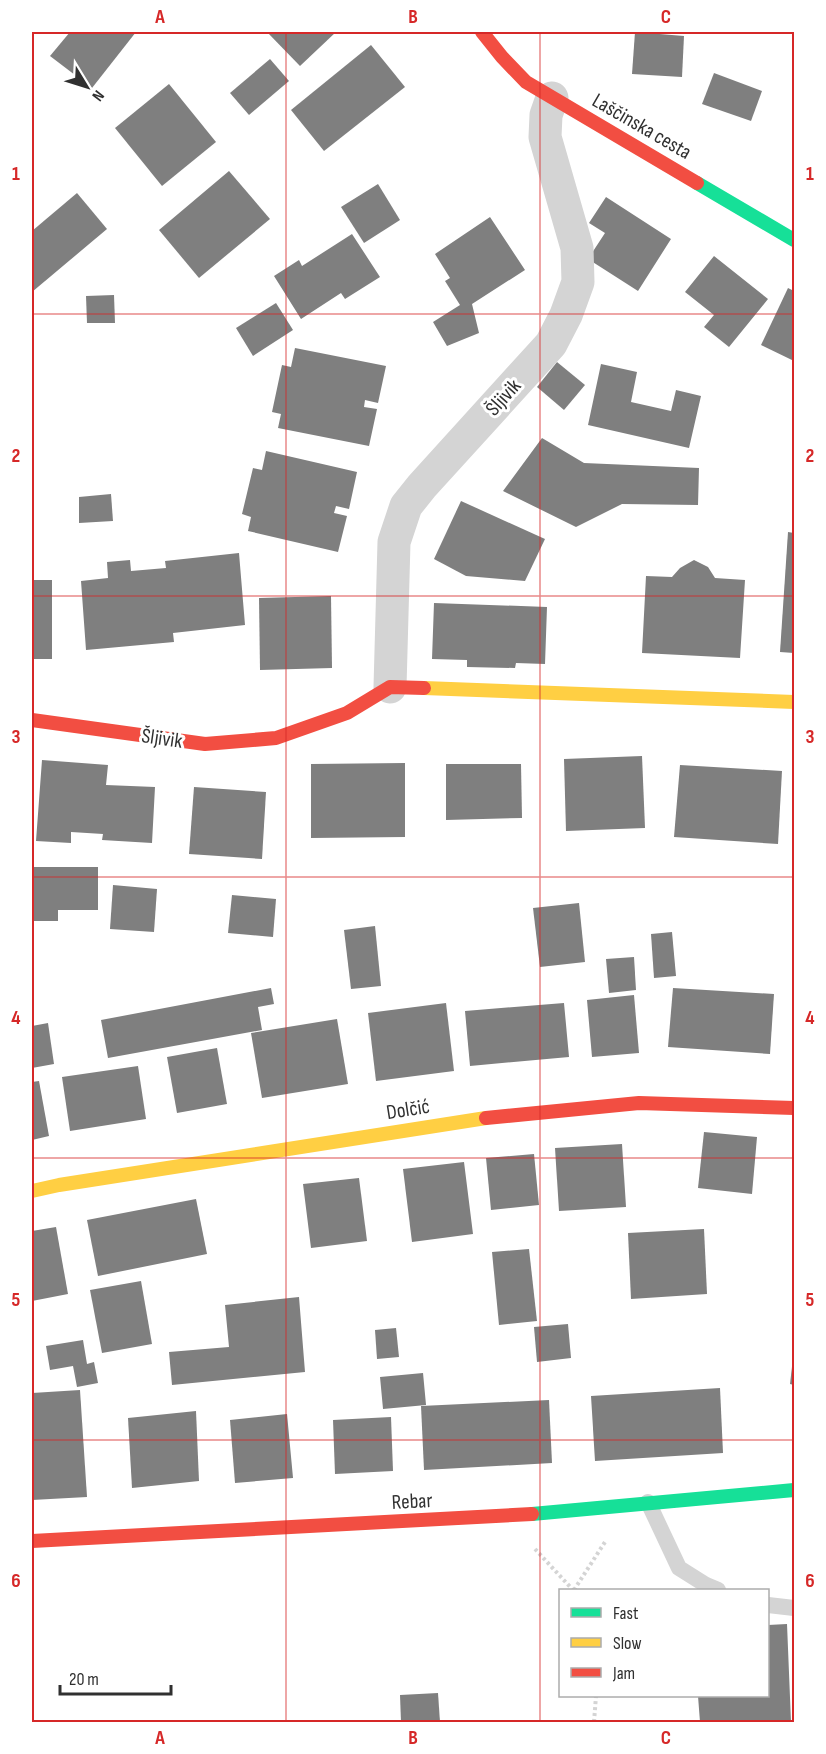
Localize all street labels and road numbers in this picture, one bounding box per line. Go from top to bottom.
street label: Laščinska cesta [588,88,696,165]
street label: Šljivik [480,374,526,421]
street label: Šljivik [140,723,184,754]
street label: Dolčić [385,1094,432,1125]
street label: Rebar [391,1488,433,1515]

